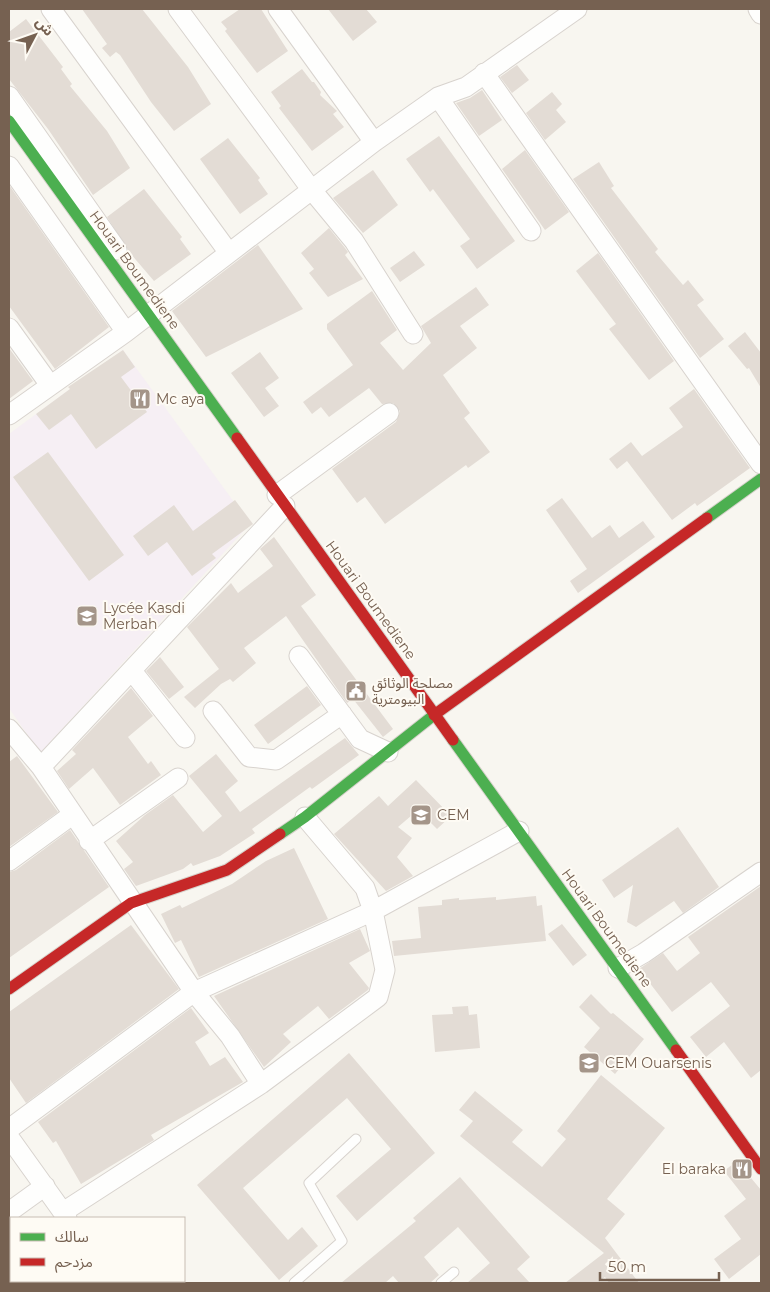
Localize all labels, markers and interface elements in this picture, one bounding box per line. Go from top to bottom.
north arrow [10,10,60,60]
text: ش [32,13,58,40]
street label: Houari Boumediene [86,207,184,333]
restaurant icon: Mc aya [128,387,152,411]
place label: Mc aya [156,390,204,408]
street label: Houari Boumediene [322,537,420,663]
place label: Lycée Kasdi Merbah [103,599,185,633]
school or university icon: Lycée Kasdi Merbah [75,604,99,628]
place label: مصلحة الوثائق البيومترية [372,674,453,708]
public building icon: مصلحة الوثائق البيومترية [344,679,368,703]
school or university icon: CEM [409,803,433,827]
place label: CEM [437,806,470,824]
street label: Houari Boumediene [558,865,656,991]
school or university icon: CEM Ouarsenis [577,1051,601,1075]
place label: CEM Ouarsenis [605,1054,712,1072]
restaurant icon: El baraka [730,1157,754,1181]
place label: El baraka [662,1160,726,1178]
legend [10,1217,185,1282]
text: سالك [55,1227,89,1246]
scale bar [600,1250,719,1282]
text: مزدحم [55,1252,93,1273]
text: 50 m [608,1257,646,1276]

